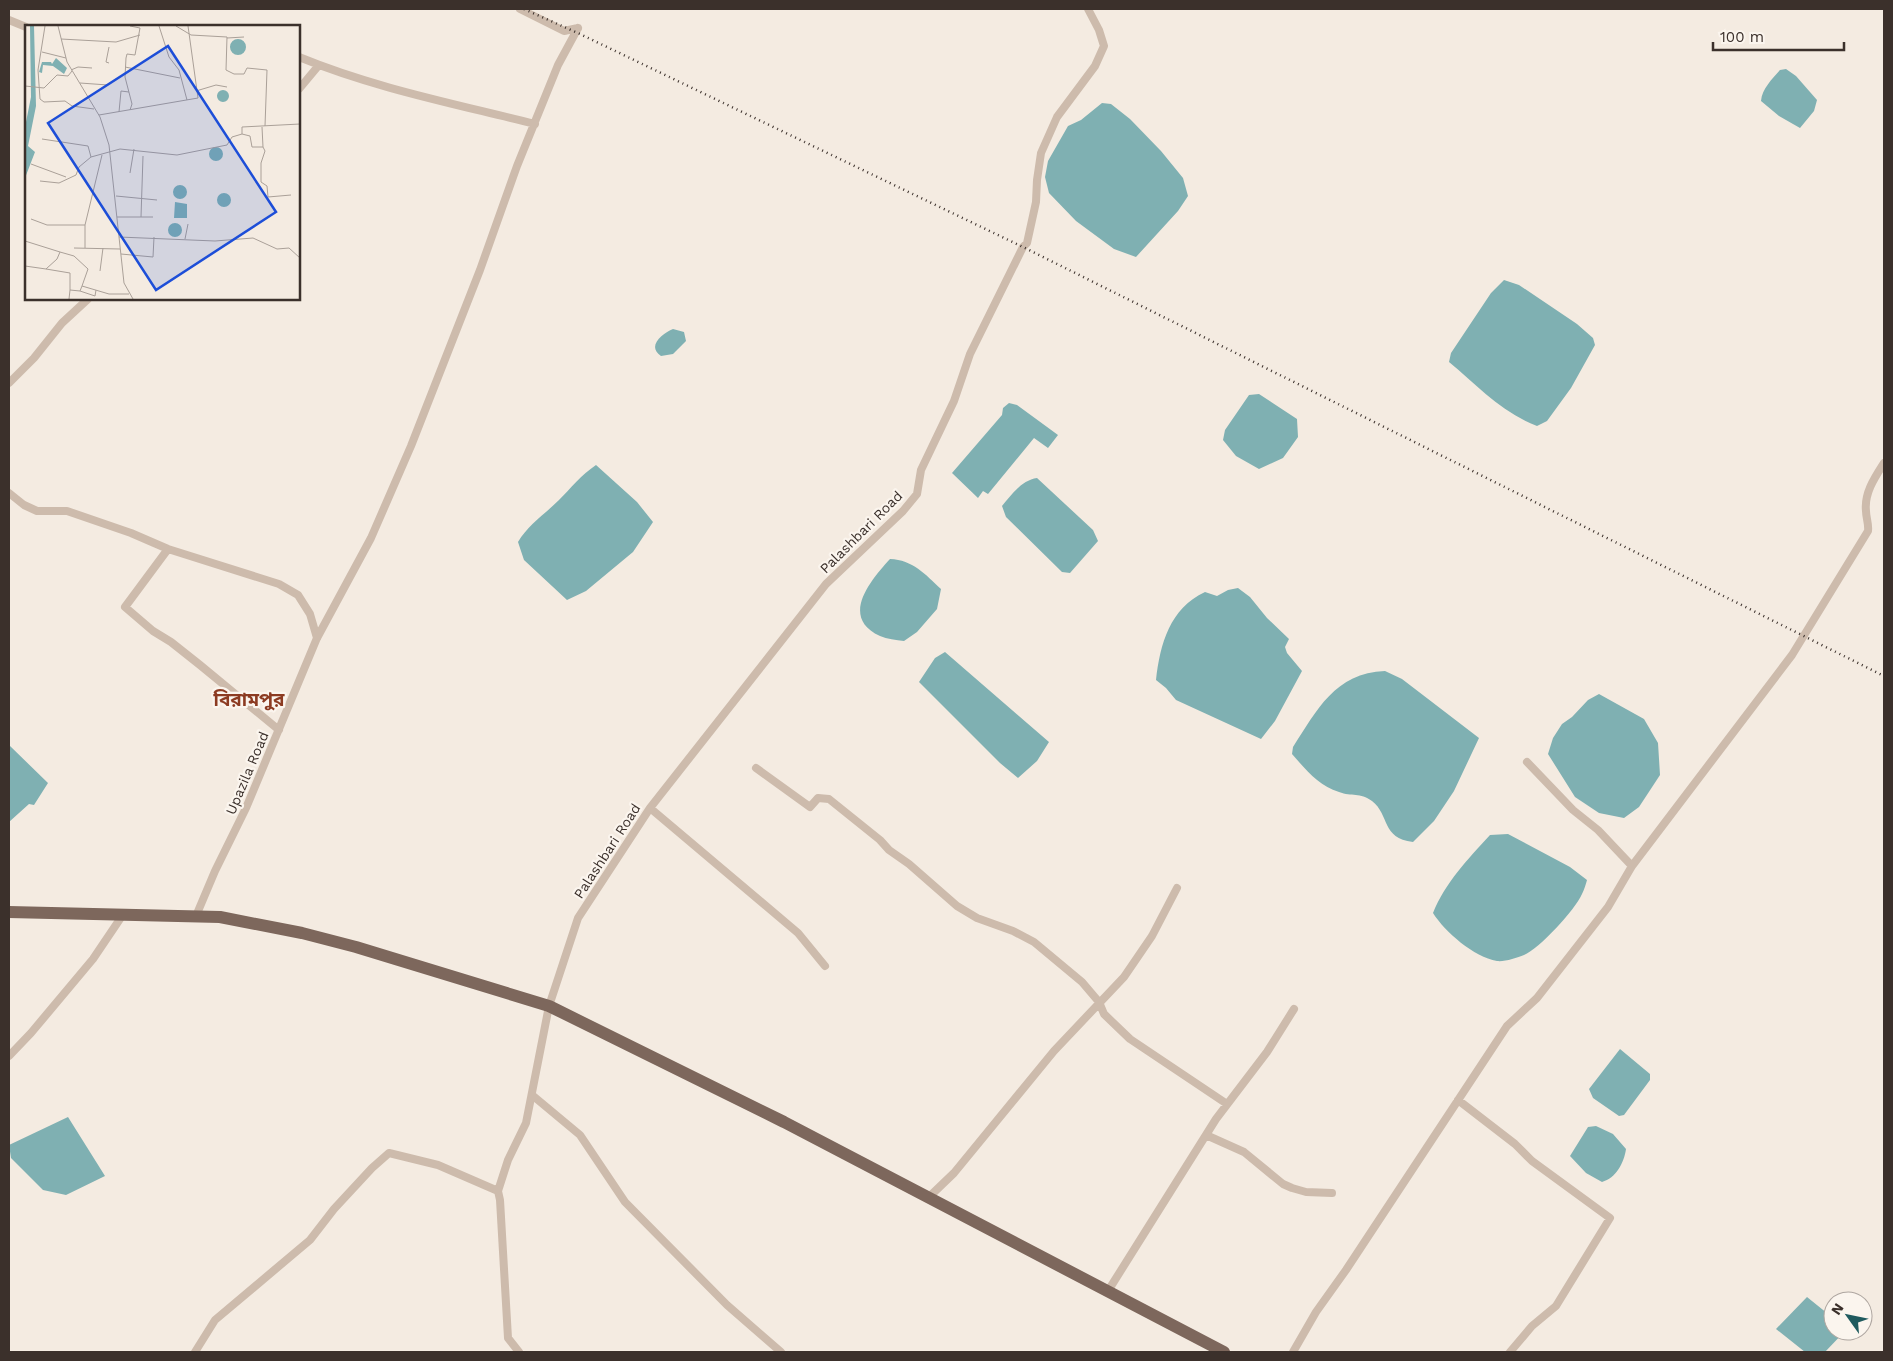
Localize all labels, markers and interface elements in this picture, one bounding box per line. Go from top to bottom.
scale bar [1713,20,1844,52]
inset map [25,25,300,300]
text: 100 m [1720,28,1764,46]
street label: Palashbari Road [817,488,905,576]
district label: বিরামপুর [213,688,285,711]
street label: Upazila Road [222,729,272,817]
street label: Palashbari Road [570,801,644,901]
north arrow [1823,1291,1873,1341]
text: N [1828,1300,1847,1318]

